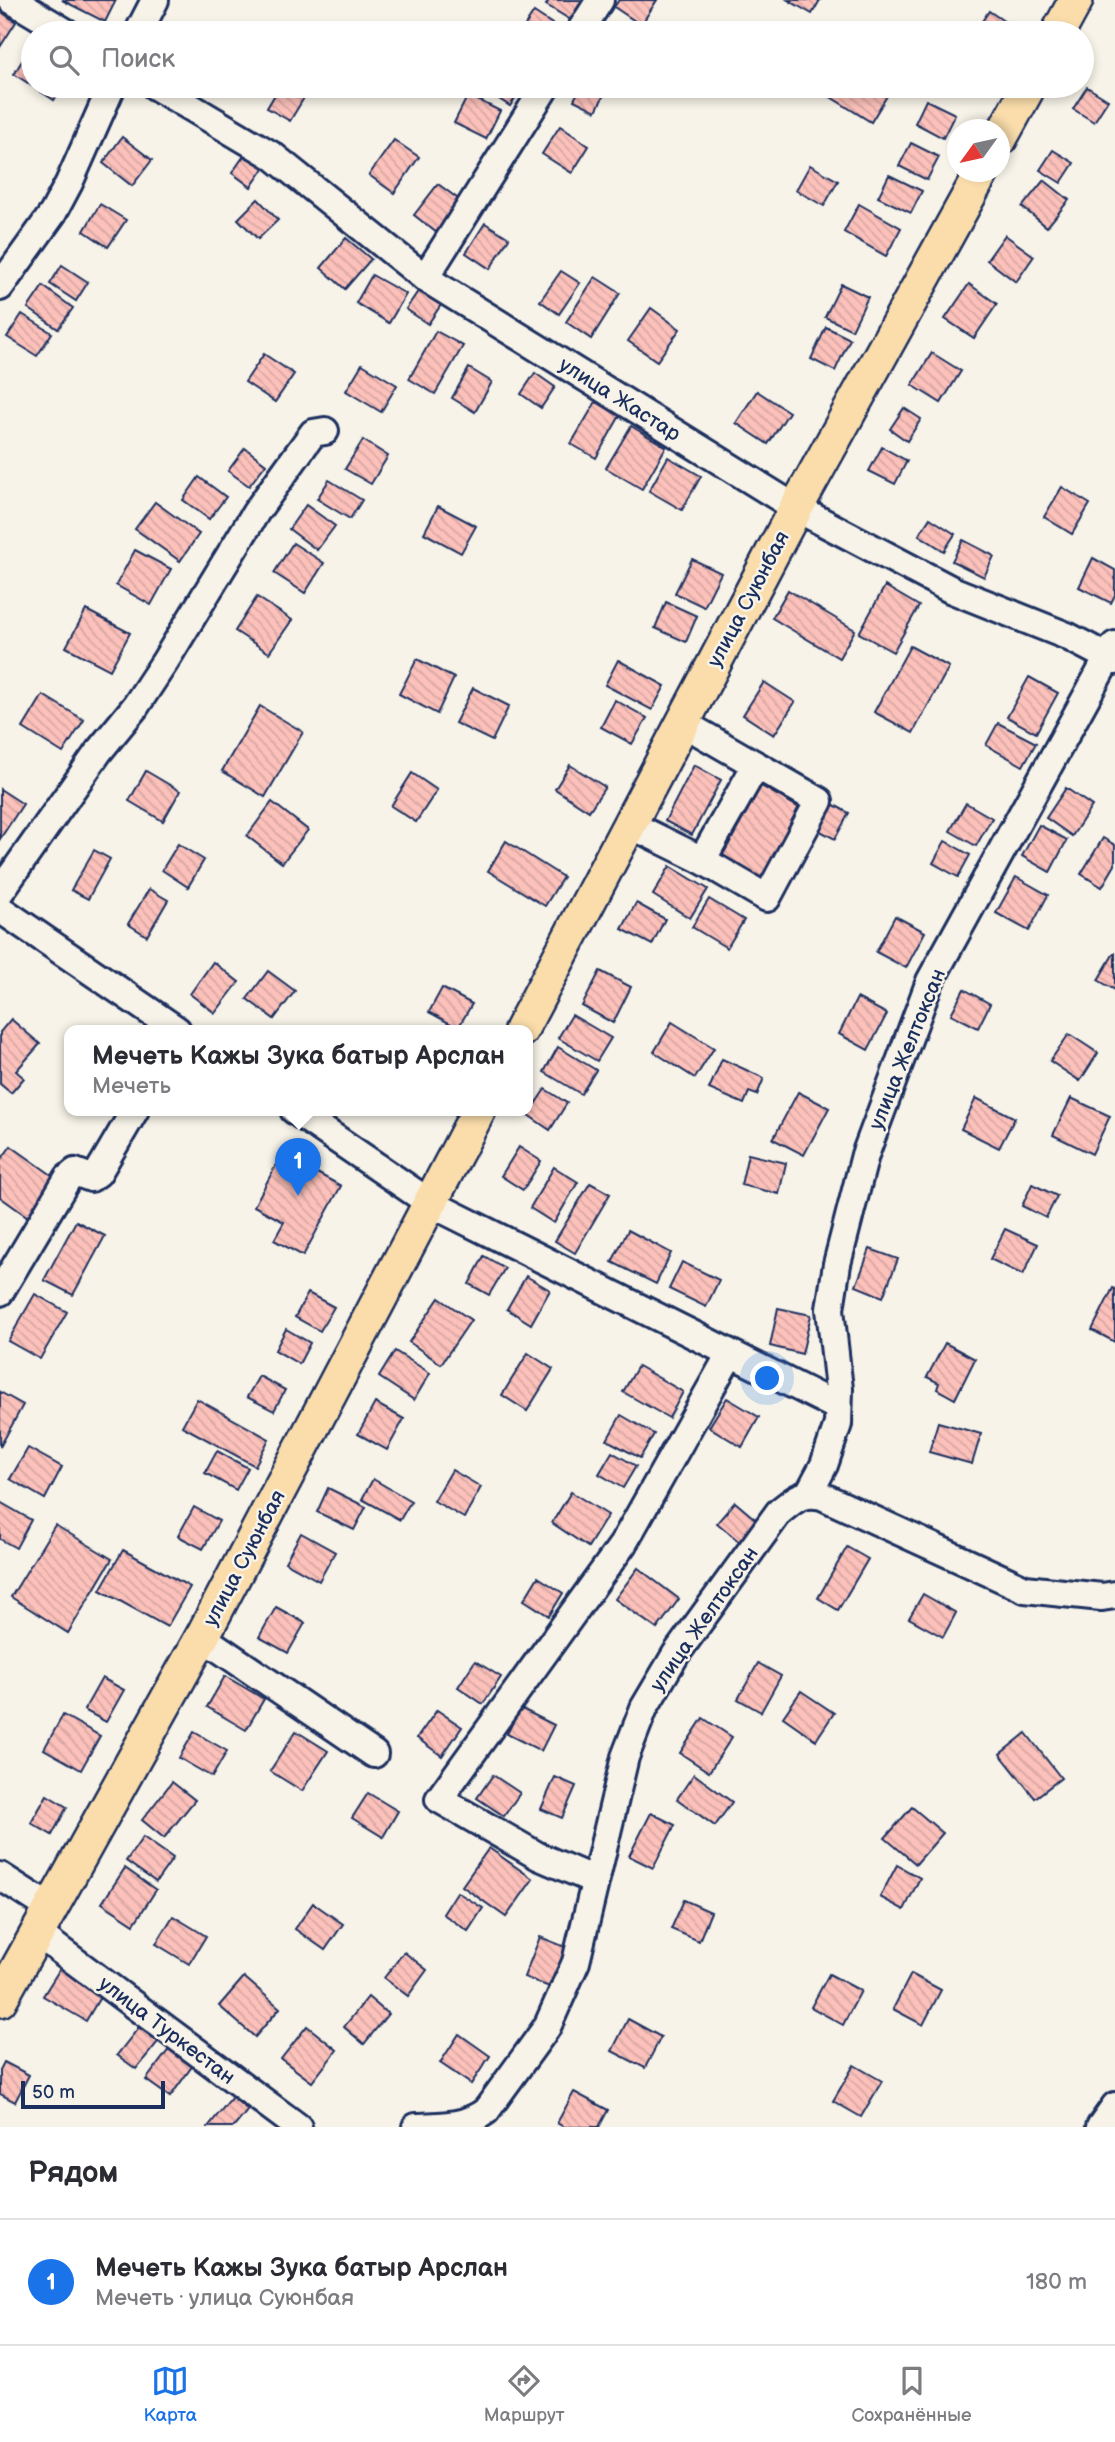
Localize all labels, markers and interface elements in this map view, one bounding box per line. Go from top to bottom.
search box [21,21,1094,98]
icon: search [45,41,83,79]
text: Поиск [101,44,175,75]
north arrow [947,119,1010,182]
street label: улица Жастар [554,352,685,447]
street label: улица Суюнбая [702,527,795,672]
street label: улица Желтоксан [864,965,951,1133]
popup [64,1025,533,1116]
text: Мечеть Кажы Зука батыр Арслан [92,1041,505,1072]
text: Мечеть [92,1072,171,1100]
pin: 1 [275,1138,321,1196]
your location [750,1361,784,1395]
street label: улица Суюнбая [198,1486,291,1631]
street label: улица Желтоксан [645,1542,764,1697]
street label: улица Туркестан [94,1971,240,2090]
scale bar [21,2078,164,2110]
text: 50 m [32,2081,75,2104]
text: Рядом [28,2155,118,2191]
text: Мечеть Кажы Зука батыр Арслан [95,2253,508,2284]
text: 1 [46,2268,56,2296]
text: 180 m [1026,2268,1087,2296]
text: Мечеть · улица Суюнбая [95,2284,354,2312]
tab: Карта [143,2362,197,2427]
tab: Маршрут [484,2362,565,2427]
tab: Сохранённые [852,2362,972,2427]

